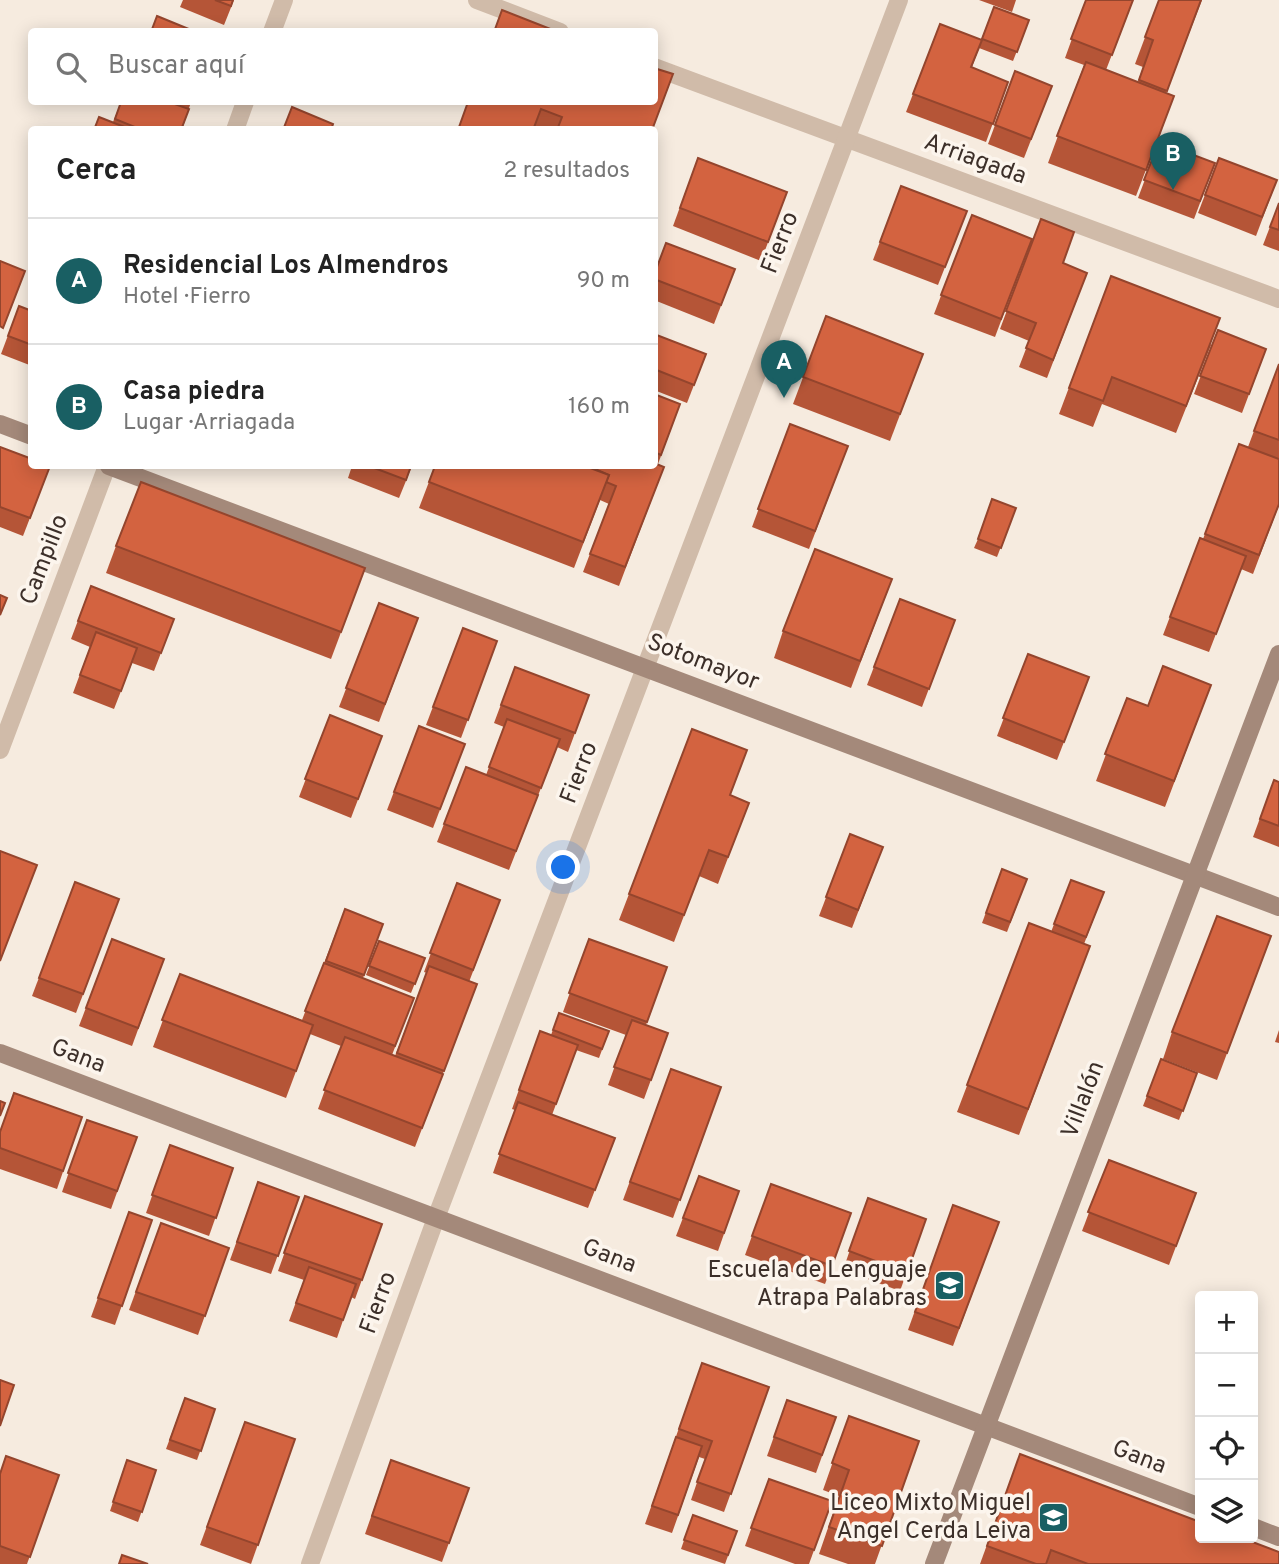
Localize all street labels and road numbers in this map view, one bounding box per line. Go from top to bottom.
street label: Arriagada [920,128,1030,192]
street label: Fierro [756,208,806,278]
street label: Campillo [14,510,76,610]
street label: Sotomayor [643,628,763,698]
street label: Fierro [555,738,605,808]
street label: Gana [47,1033,109,1081]
street label: Villalón [1056,1057,1112,1143]
street label: Gana [578,1233,640,1281]
street label: Fierro [354,1268,404,1338]
street label: Gana [1108,1434,1170,1482]

